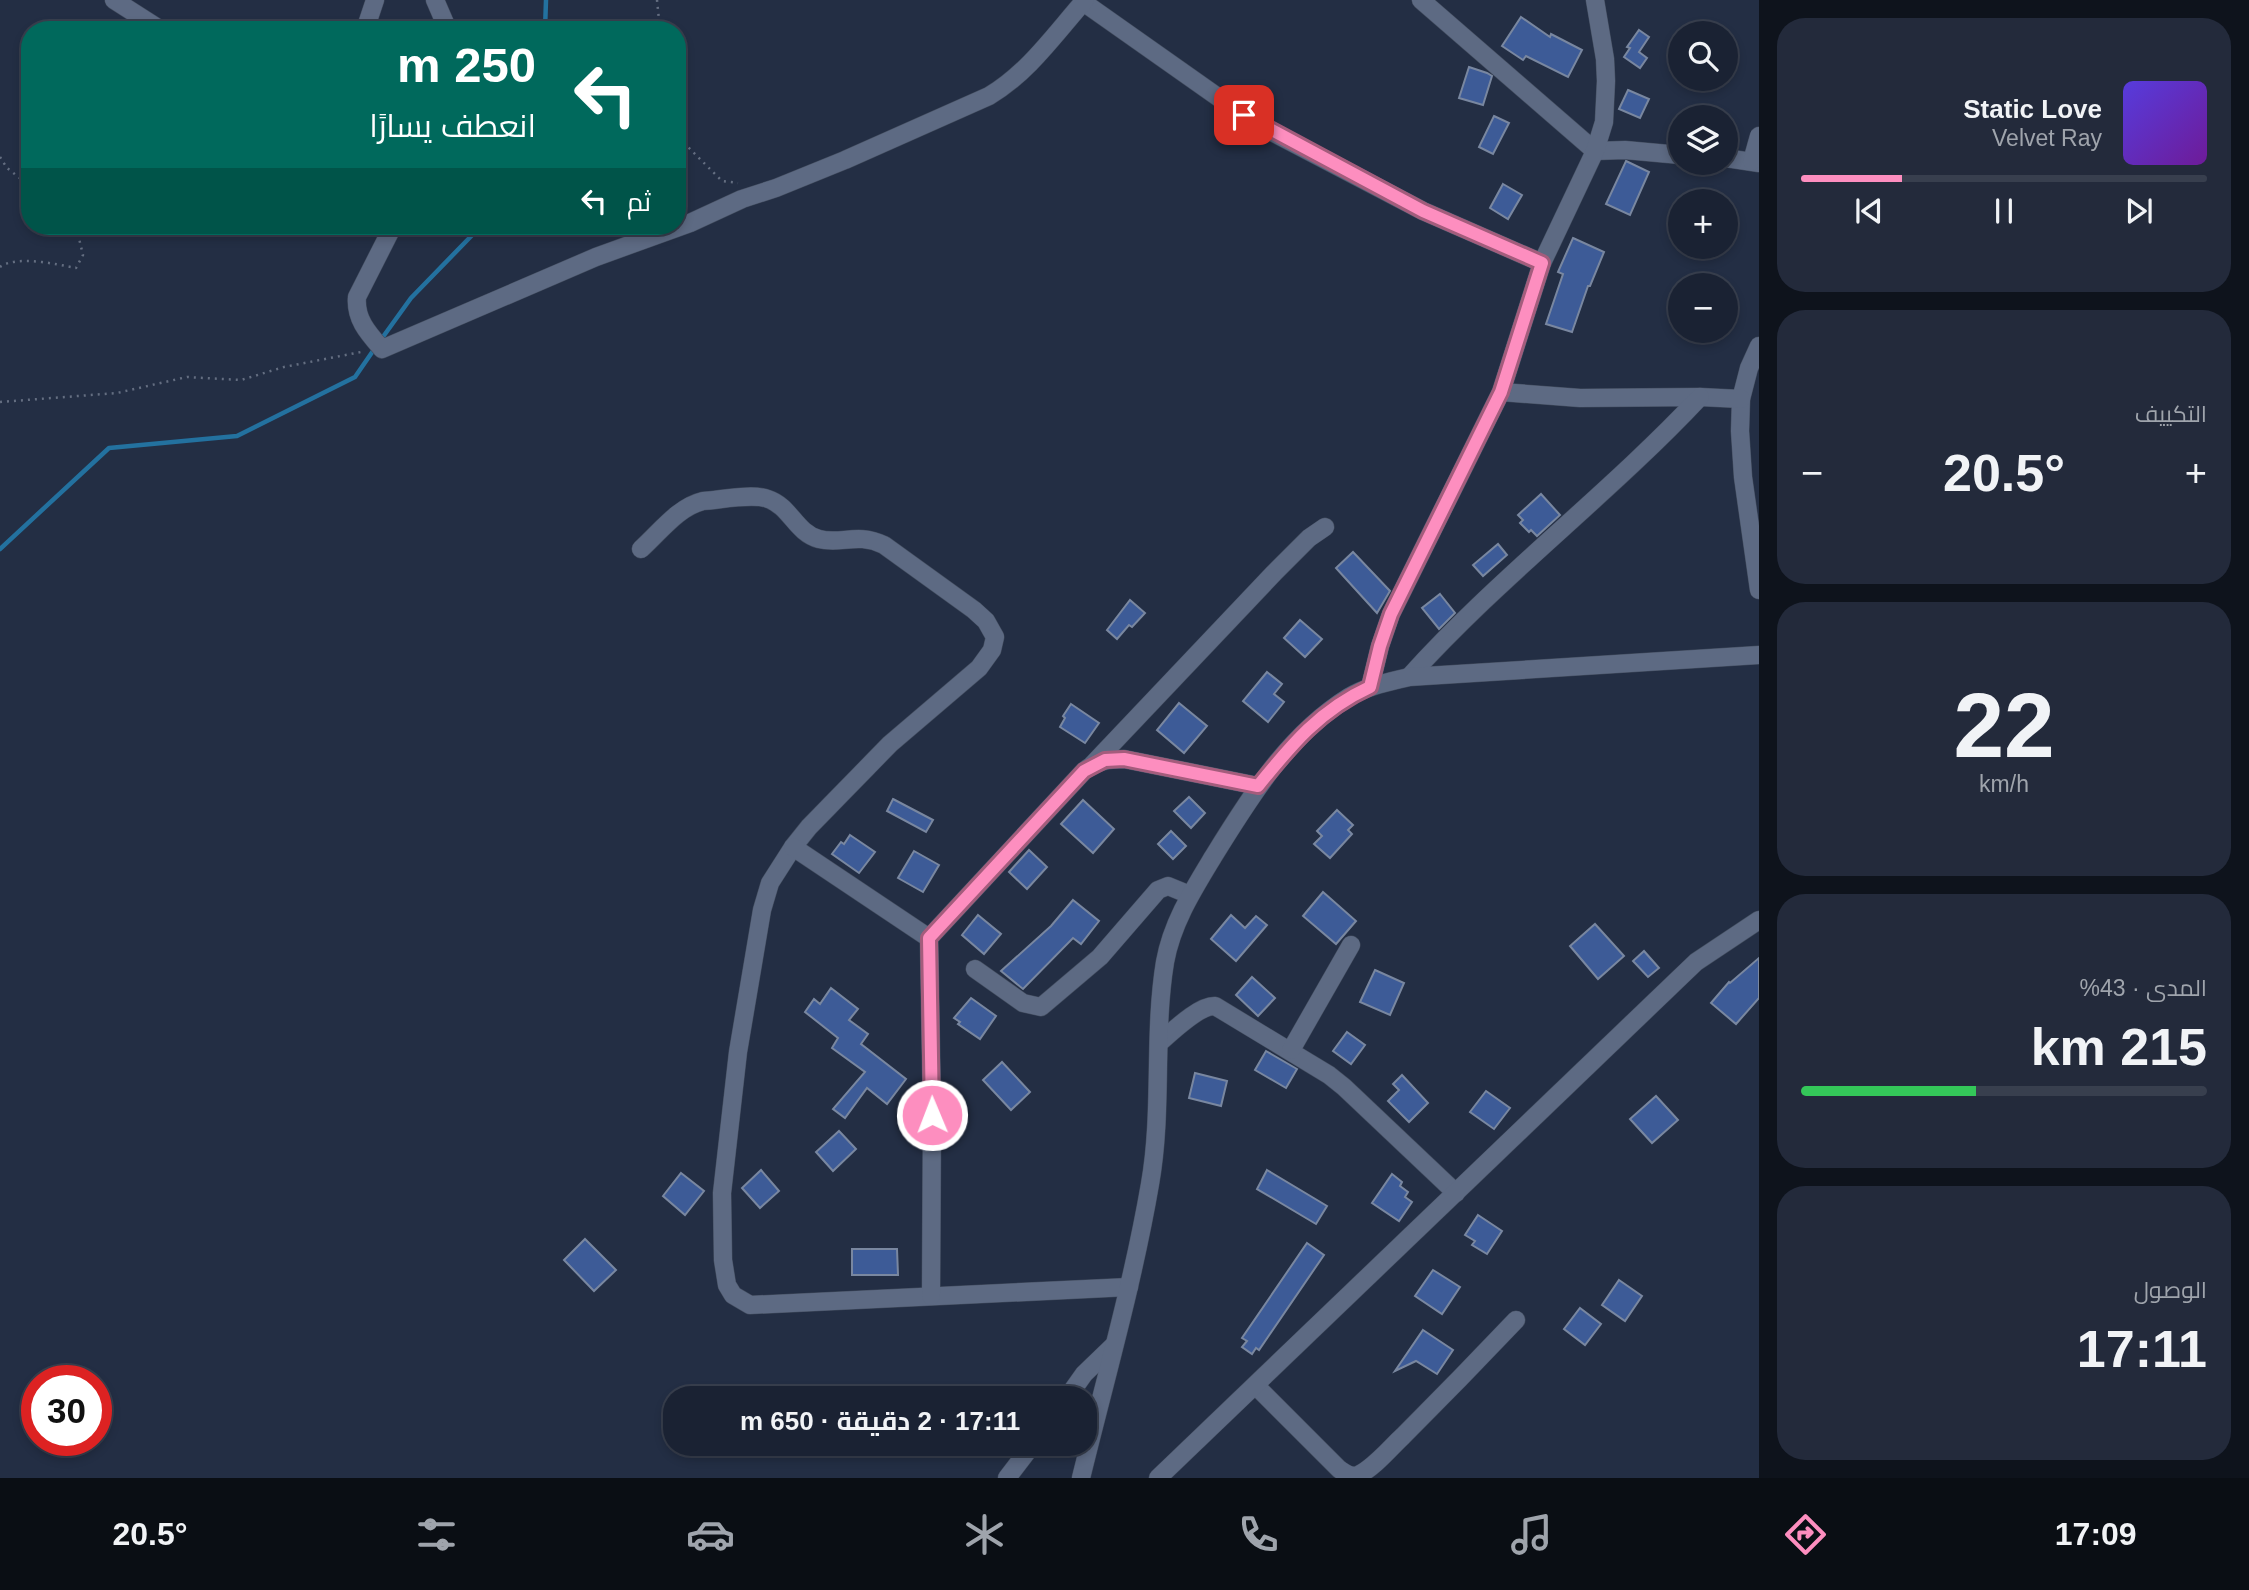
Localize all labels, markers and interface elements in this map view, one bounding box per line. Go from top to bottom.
map controls [1668,21,1738,343]
button: search [1668,21,1738,91]
text: 250 m [397,38,536,92]
icon: left [560,49,651,140]
pin [1214,85,1274,145]
text: Static Love [1963,94,2102,124]
icon: arrive [1225,96,1263,134]
button: layers [1668,105,1738,175]
text: انعطف يسارًا [369,108,536,144]
text: Velvet Ray [1992,125,2102,151]
icon: left [575,182,613,220]
text: ثم [627,187,651,217]
button: + [1668,189,1738,259]
icon: previous [1850,192,1888,230]
icon: pause [1985,192,2023,230]
icon: next [2120,192,2158,230]
button: − [1668,273,1738,343]
text: التكييف [2135,401,2207,427]
text: 20.5° [1943,444,2065,502]
text: − [1801,452,1823,494]
text: + [2185,452,2207,494]
text: 22 [1953,675,2055,776]
text: km/h [1979,771,2029,797]
text: المدى · 43% [2080,975,2207,1001]
text: 215 km [2031,1018,2207,1076]
position arrow [895,1078,969,1152]
text: الوصول [2134,1277,2207,1303]
text: 17:11 [2077,1320,2207,1378]
speed limit sign: 30 [21,1365,112,1456]
text: 17:11 · 2 دقيقة · 650 m [740,1406,1020,1436]
icon: filters [412,1510,461,1559]
icon: car [686,1510,735,1559]
icon: climate [960,1510,1009,1559]
icon: phone [1234,1510,1283,1559]
icon: music [1507,1510,1556,1559]
icon: directions [1781,1510,1830,1559]
text: 20.5° [112,1516,188,1552]
text: 17:09 [2055,1516,2137,1552]

